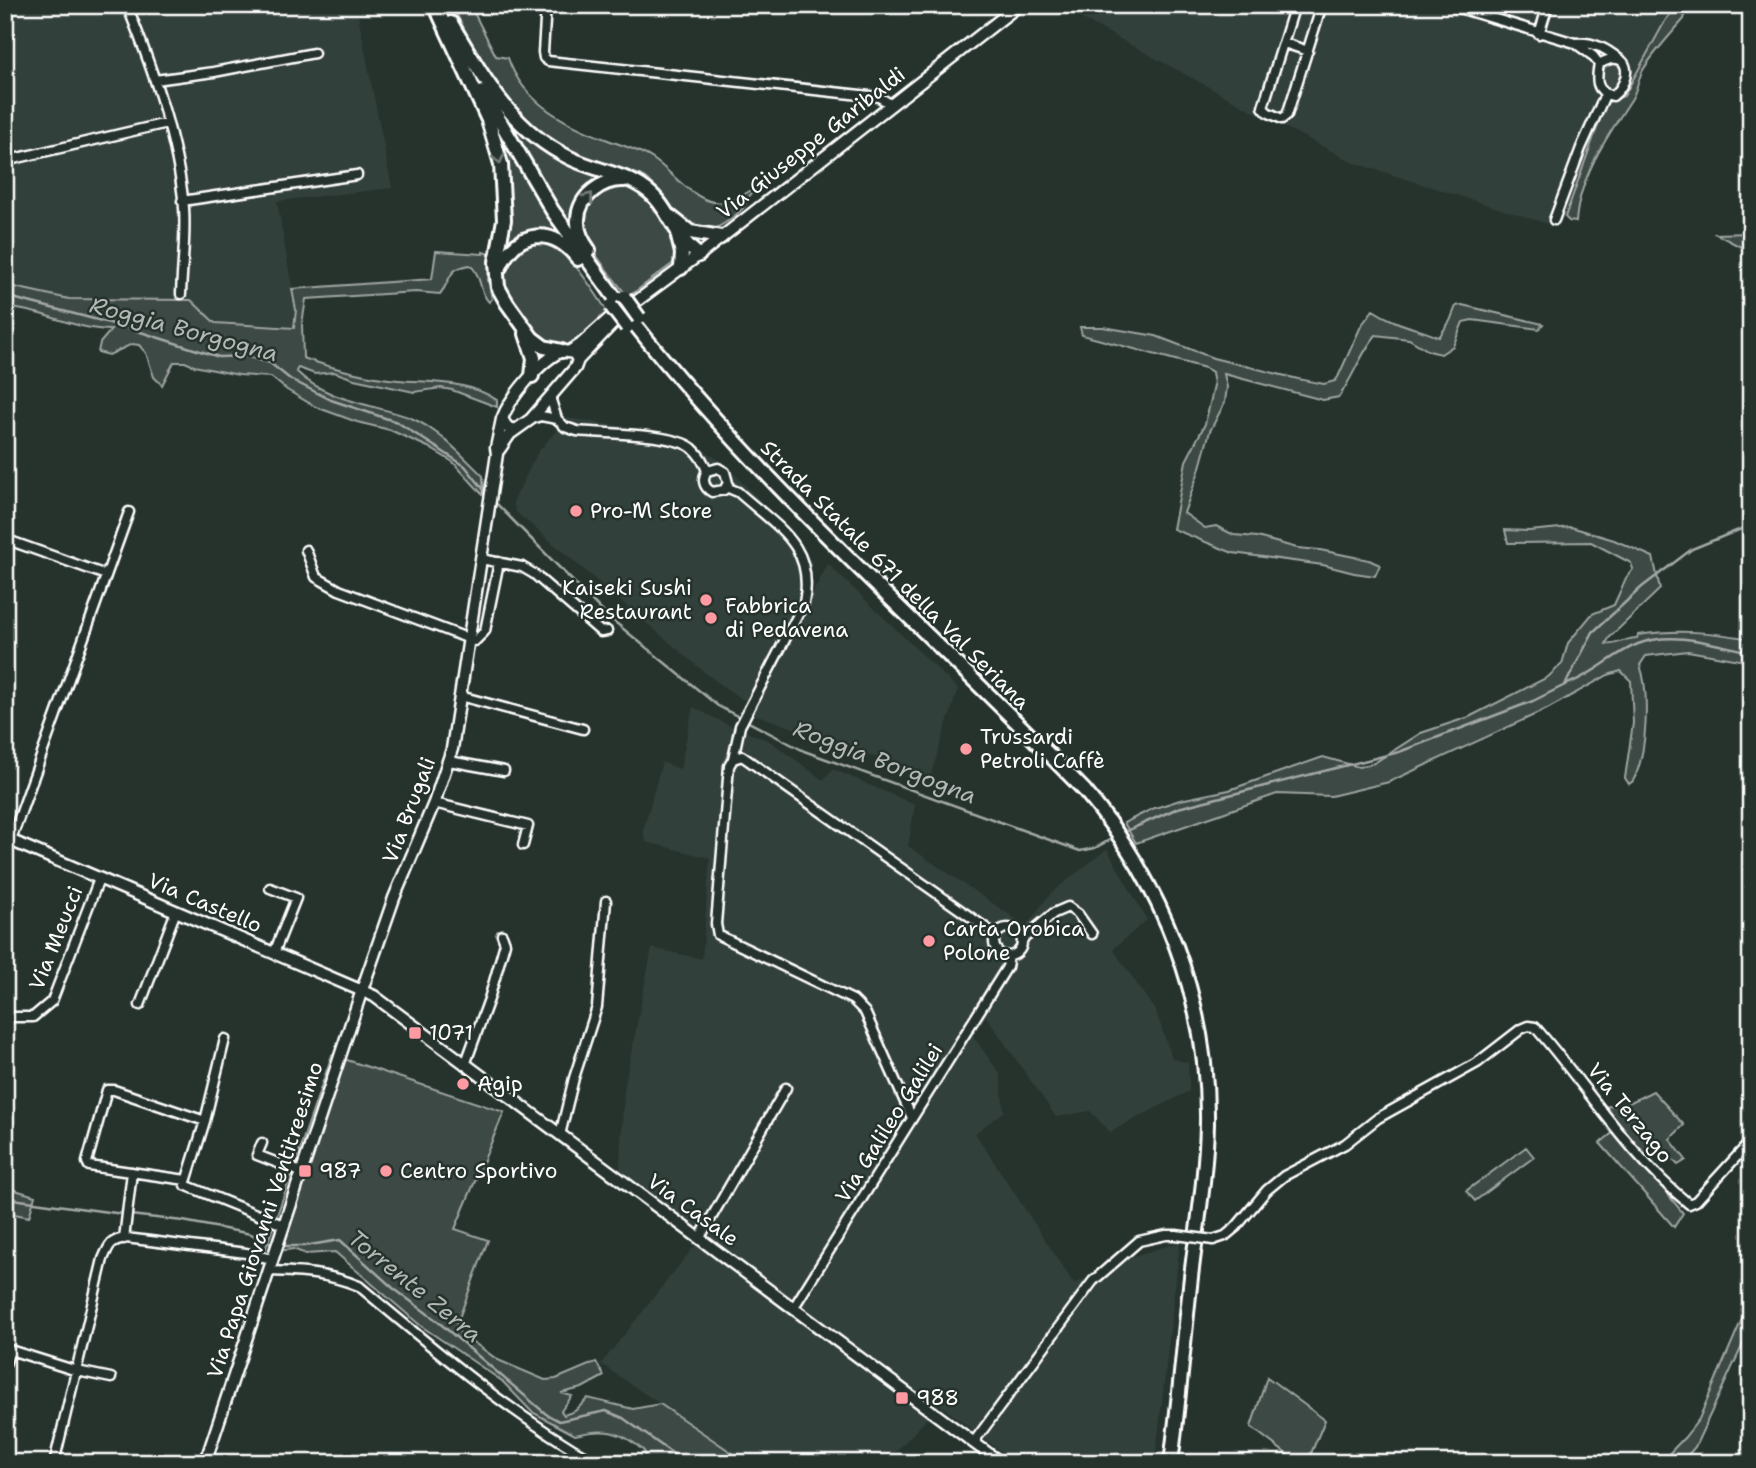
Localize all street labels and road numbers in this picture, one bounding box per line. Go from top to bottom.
street label: Via Giuseppe Garibaldi [711,61,911,225]
street label: Strada Statale 671 della Val Seriana [754,434,1036,716]
street label: Via Brugali [376,753,442,867]
street label: Via Castello [144,866,266,940]
street label: Via Meucci [22,882,90,994]
street label: Via Galileo Galilei [829,1038,949,1208]
street label: Via Terzago [1581,1057,1679,1169]
street label: Via Papa Giovanni Ventitreesimo [201,1058,329,1382]
street label: Via Casale [642,1167,744,1253]

